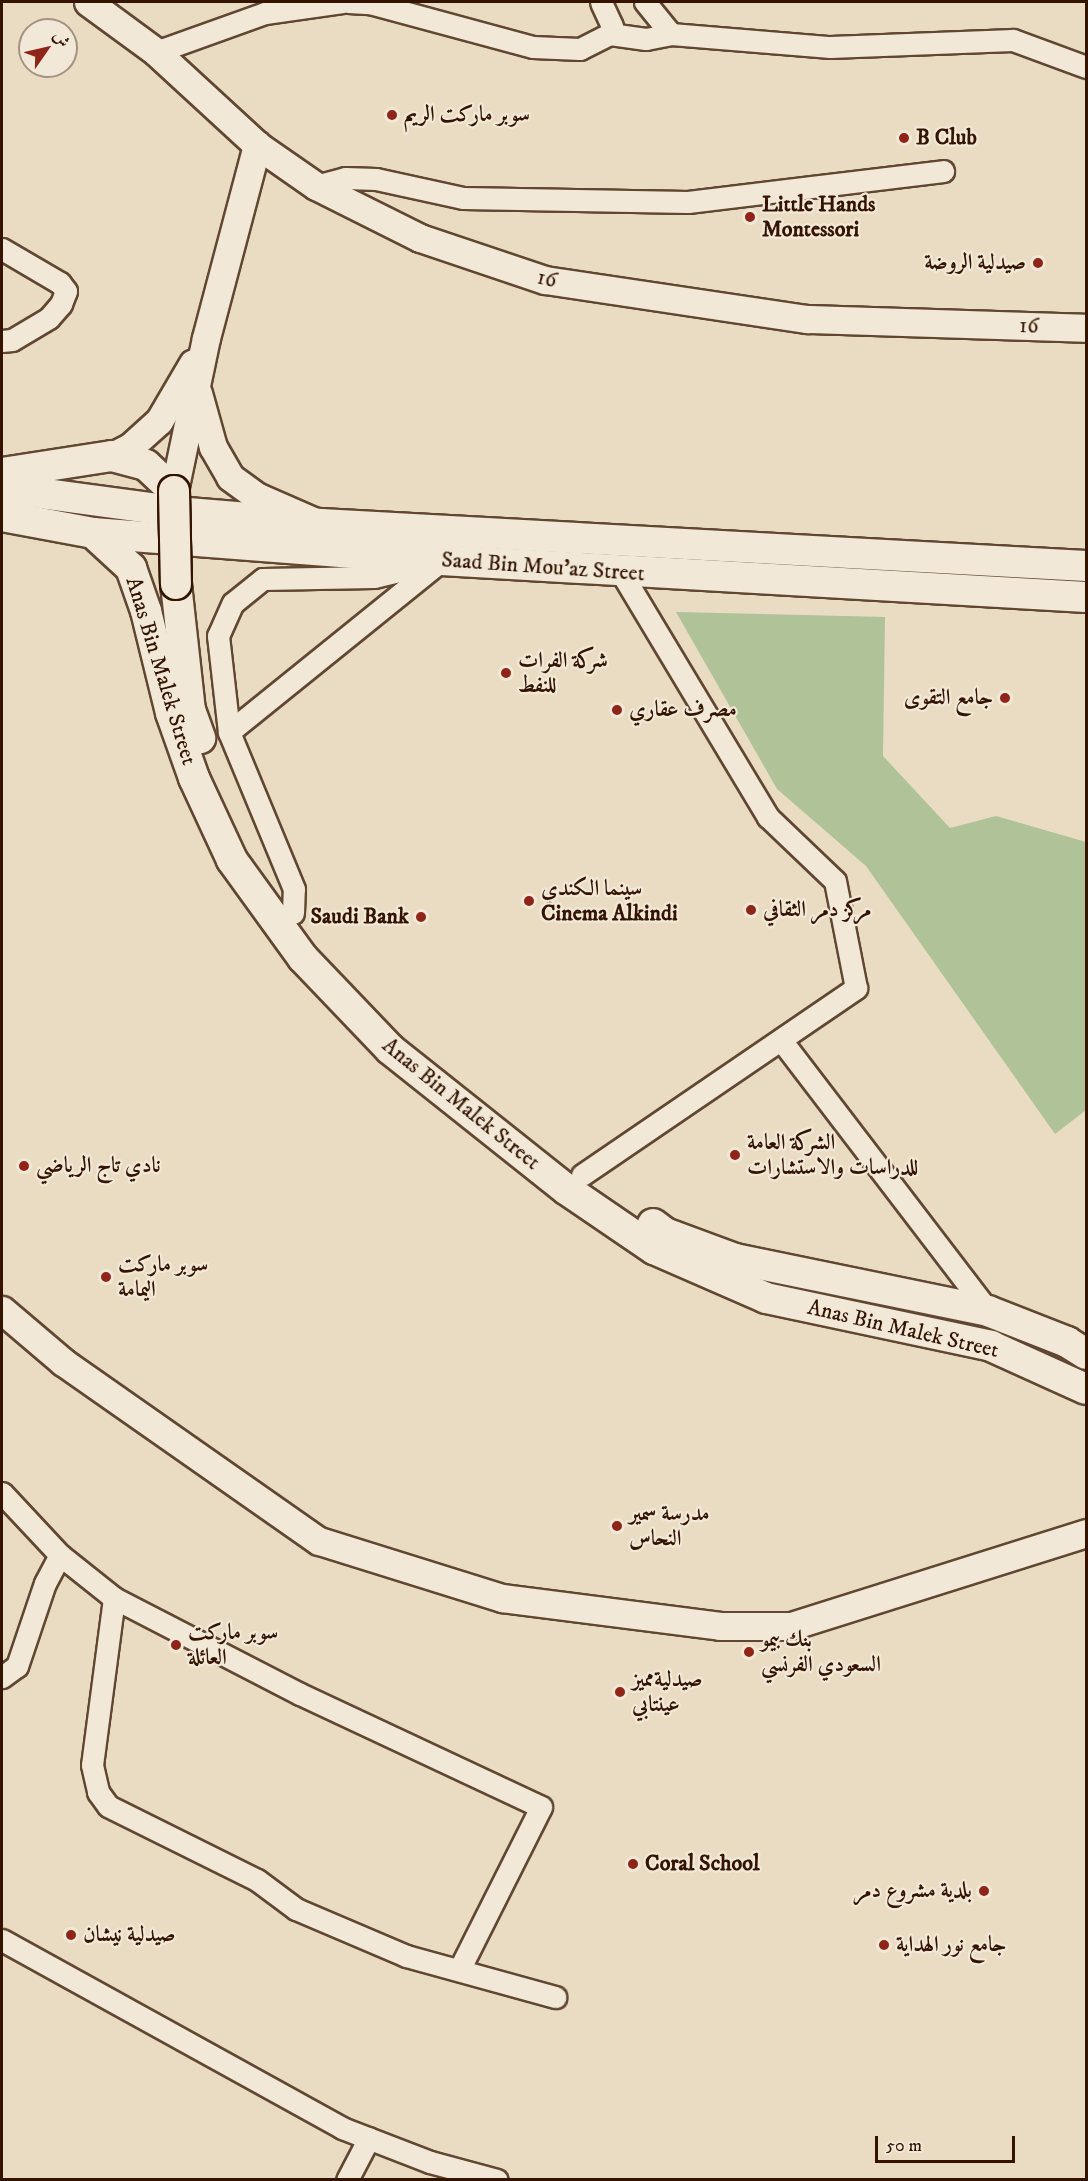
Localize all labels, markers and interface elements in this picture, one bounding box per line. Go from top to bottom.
north arrow [18,18,78,78]
text: ش [49,27,74,51]
place label: سوبر ماركت الريم [404,102,530,128]
marker: سوبر ماركت الريم [385,108,399,122]
place label: B Club [916,125,977,151]
marker: B Club [897,131,911,145]
place label: Little Hands Montessori [762,191,875,242]
marker: Little Hands Montessori [743,210,757,224]
place label: صيدلية الروضة [924,250,1026,276]
marker: صيدلية الروضة [1031,256,1045,270]
street label: 16 [535,264,559,294]
street label: 16 [1019,312,1039,340]
street label: Saad Bin Mou'az Street [440,547,646,587]
street label: Anas Bin Malek Street [120,574,202,768]
place label: شركة الفرات للنفط [518,647,608,698]
marker: شركة الفرات للنفط [499,666,513,680]
place label: جامع التقوى [904,685,993,711]
marker: جامع التقوى [998,691,1012,705]
place label: مصرف عقاري [629,697,737,723]
marker: مصرف عقاري [610,703,624,717]
place label: سينما الكندي Cinema Alkindi [541,875,678,926]
marker: سينما الكندي Cinema Alkindi [522,894,536,908]
place label: مركز دمر الثقافي [763,897,871,923]
marker: مركز دمر الثقافي [744,903,758,917]
place label: Saudi Bank [310,904,409,930]
marker: Saudi Bank [414,910,428,924]
street label: Anas Bin Malek Street [377,1032,545,1176]
place label: الشركة العامة للدراسات والاستشارات [747,1129,918,1180]
marker: الشركة العامة للدراسات والاستشارات [728,1148,742,1162]
place label: نادي تاج الرياضي [36,1153,161,1179]
marker: نادي تاج الرياضي [17,1159,31,1173]
place label: سوبر ماركت اليمامة [118,1251,208,1302]
marker: سوبر ماركت اليمامة [99,1270,113,1284]
street label: Anas Bin Malek Street [805,1294,1001,1364]
place label: مدرسة سمير النحاس [629,1500,710,1552]
marker: مدرسة سمير النحاس [610,1519,624,1533]
place label: سوبر ماركت العائلة [188,1619,278,1670]
place label: بنك بيمو السعودي الفرنسي [761,1626,881,1678]
marker: سوبر ماركت العائلة [169,1638,183,1652]
marker: بنك بيمو السعودي الفرنسي [742,1645,756,1659]
place label: صيدليةمميز عينتابي [632,1666,703,1718]
marker: صيدليةمميز عينتابي [613,1685,627,1699]
place label: Coral School [645,1851,760,1877]
marker: Coral School [626,1857,640,1871]
place label: بلدية مشروع دمر [853,1878,972,1904]
marker: بلدية مشروع دمر [977,1884,991,1898]
place label: صيدلية نيشان [83,1922,176,1948]
marker: صيدلية نيشان [64,1928,78,1942]
place label: جامع نور الهداية [896,1932,1006,1958]
marker: جامع نور الهداية [877,1938,891,1952]
scale bar [878,2124,1018,2162]
text: 50 m [886,2135,922,2157]

